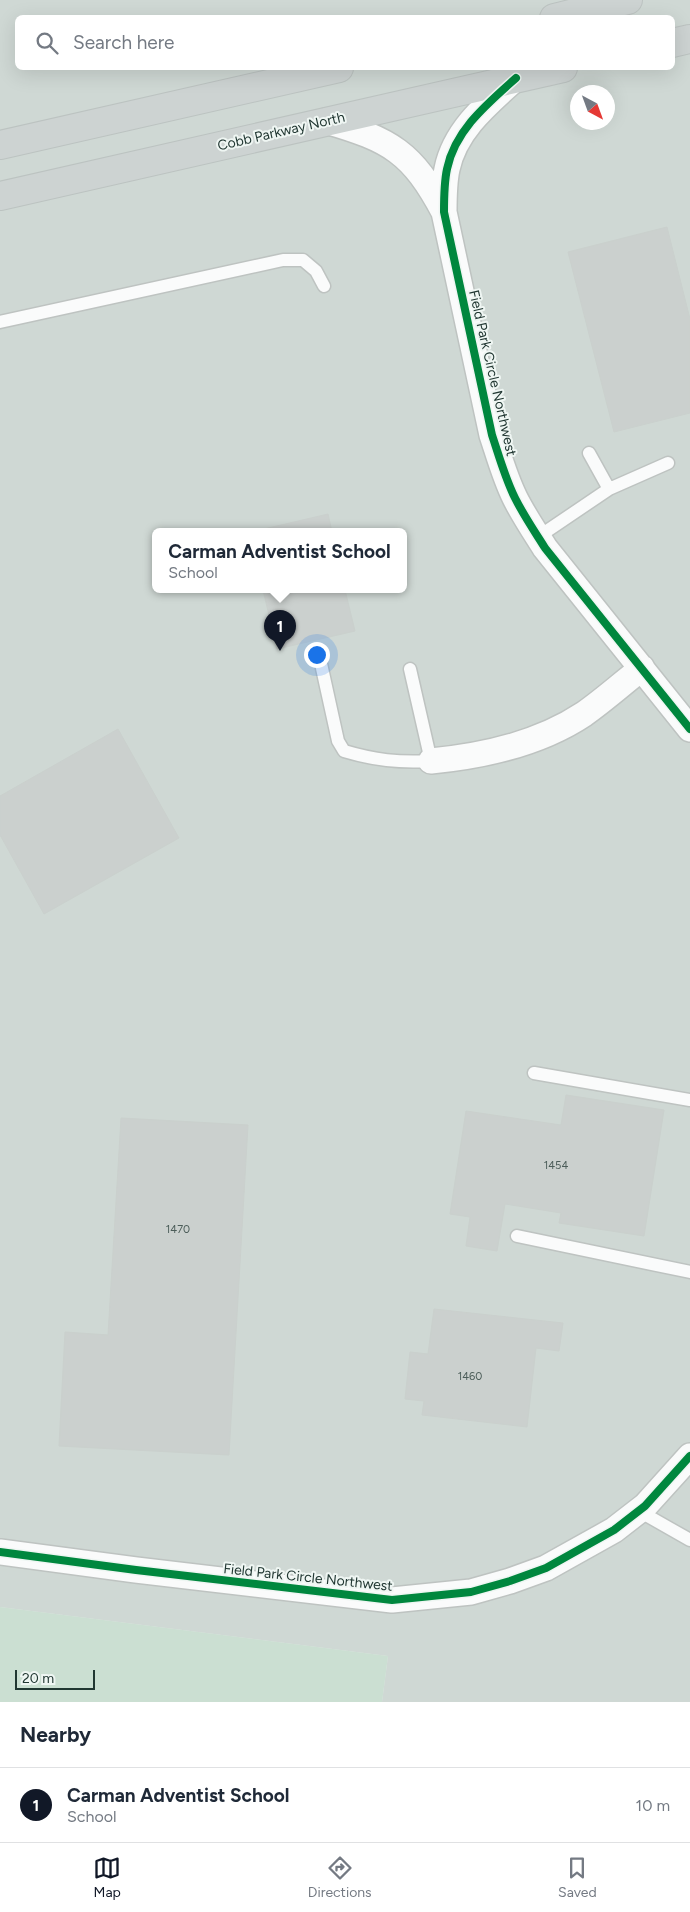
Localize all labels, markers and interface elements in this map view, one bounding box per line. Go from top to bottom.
search box [15,15,675,70]
icon: search [33,29,61,57]
text: Search here [73,31,175,54]
north arrow [570,85,615,130]
street label: Cobb Parkway North [216,109,347,154]
street label: Field Park Circle Northwest [465,288,520,458]
popup [152,528,407,593]
text: Carman Adventist School [168,540,391,563]
text: School [168,563,218,582]
pin: 1 [264,610,296,651]
your location [304,642,330,668]
house number: 1454 [544,1159,568,1172]
house number: 1470 [166,1223,190,1236]
house number: 1460 [458,1370,482,1383]
street label: Field Park Circle Northwest [222,1560,393,1595]
scale bar [15,1667,95,1690]
text: 20 m [22,1670,54,1687]
text: Nearby [20,1722,91,1747]
text: Carman Adventist School [67,1784,289,1807]
text: 1 [33,1796,39,1815]
text: 10 m [636,1796,670,1815]
text: School [67,1807,117,1826]
tab: Map [93,1854,121,1901]
tab: Directions [308,1854,372,1901]
tab: Saved [558,1854,597,1901]

